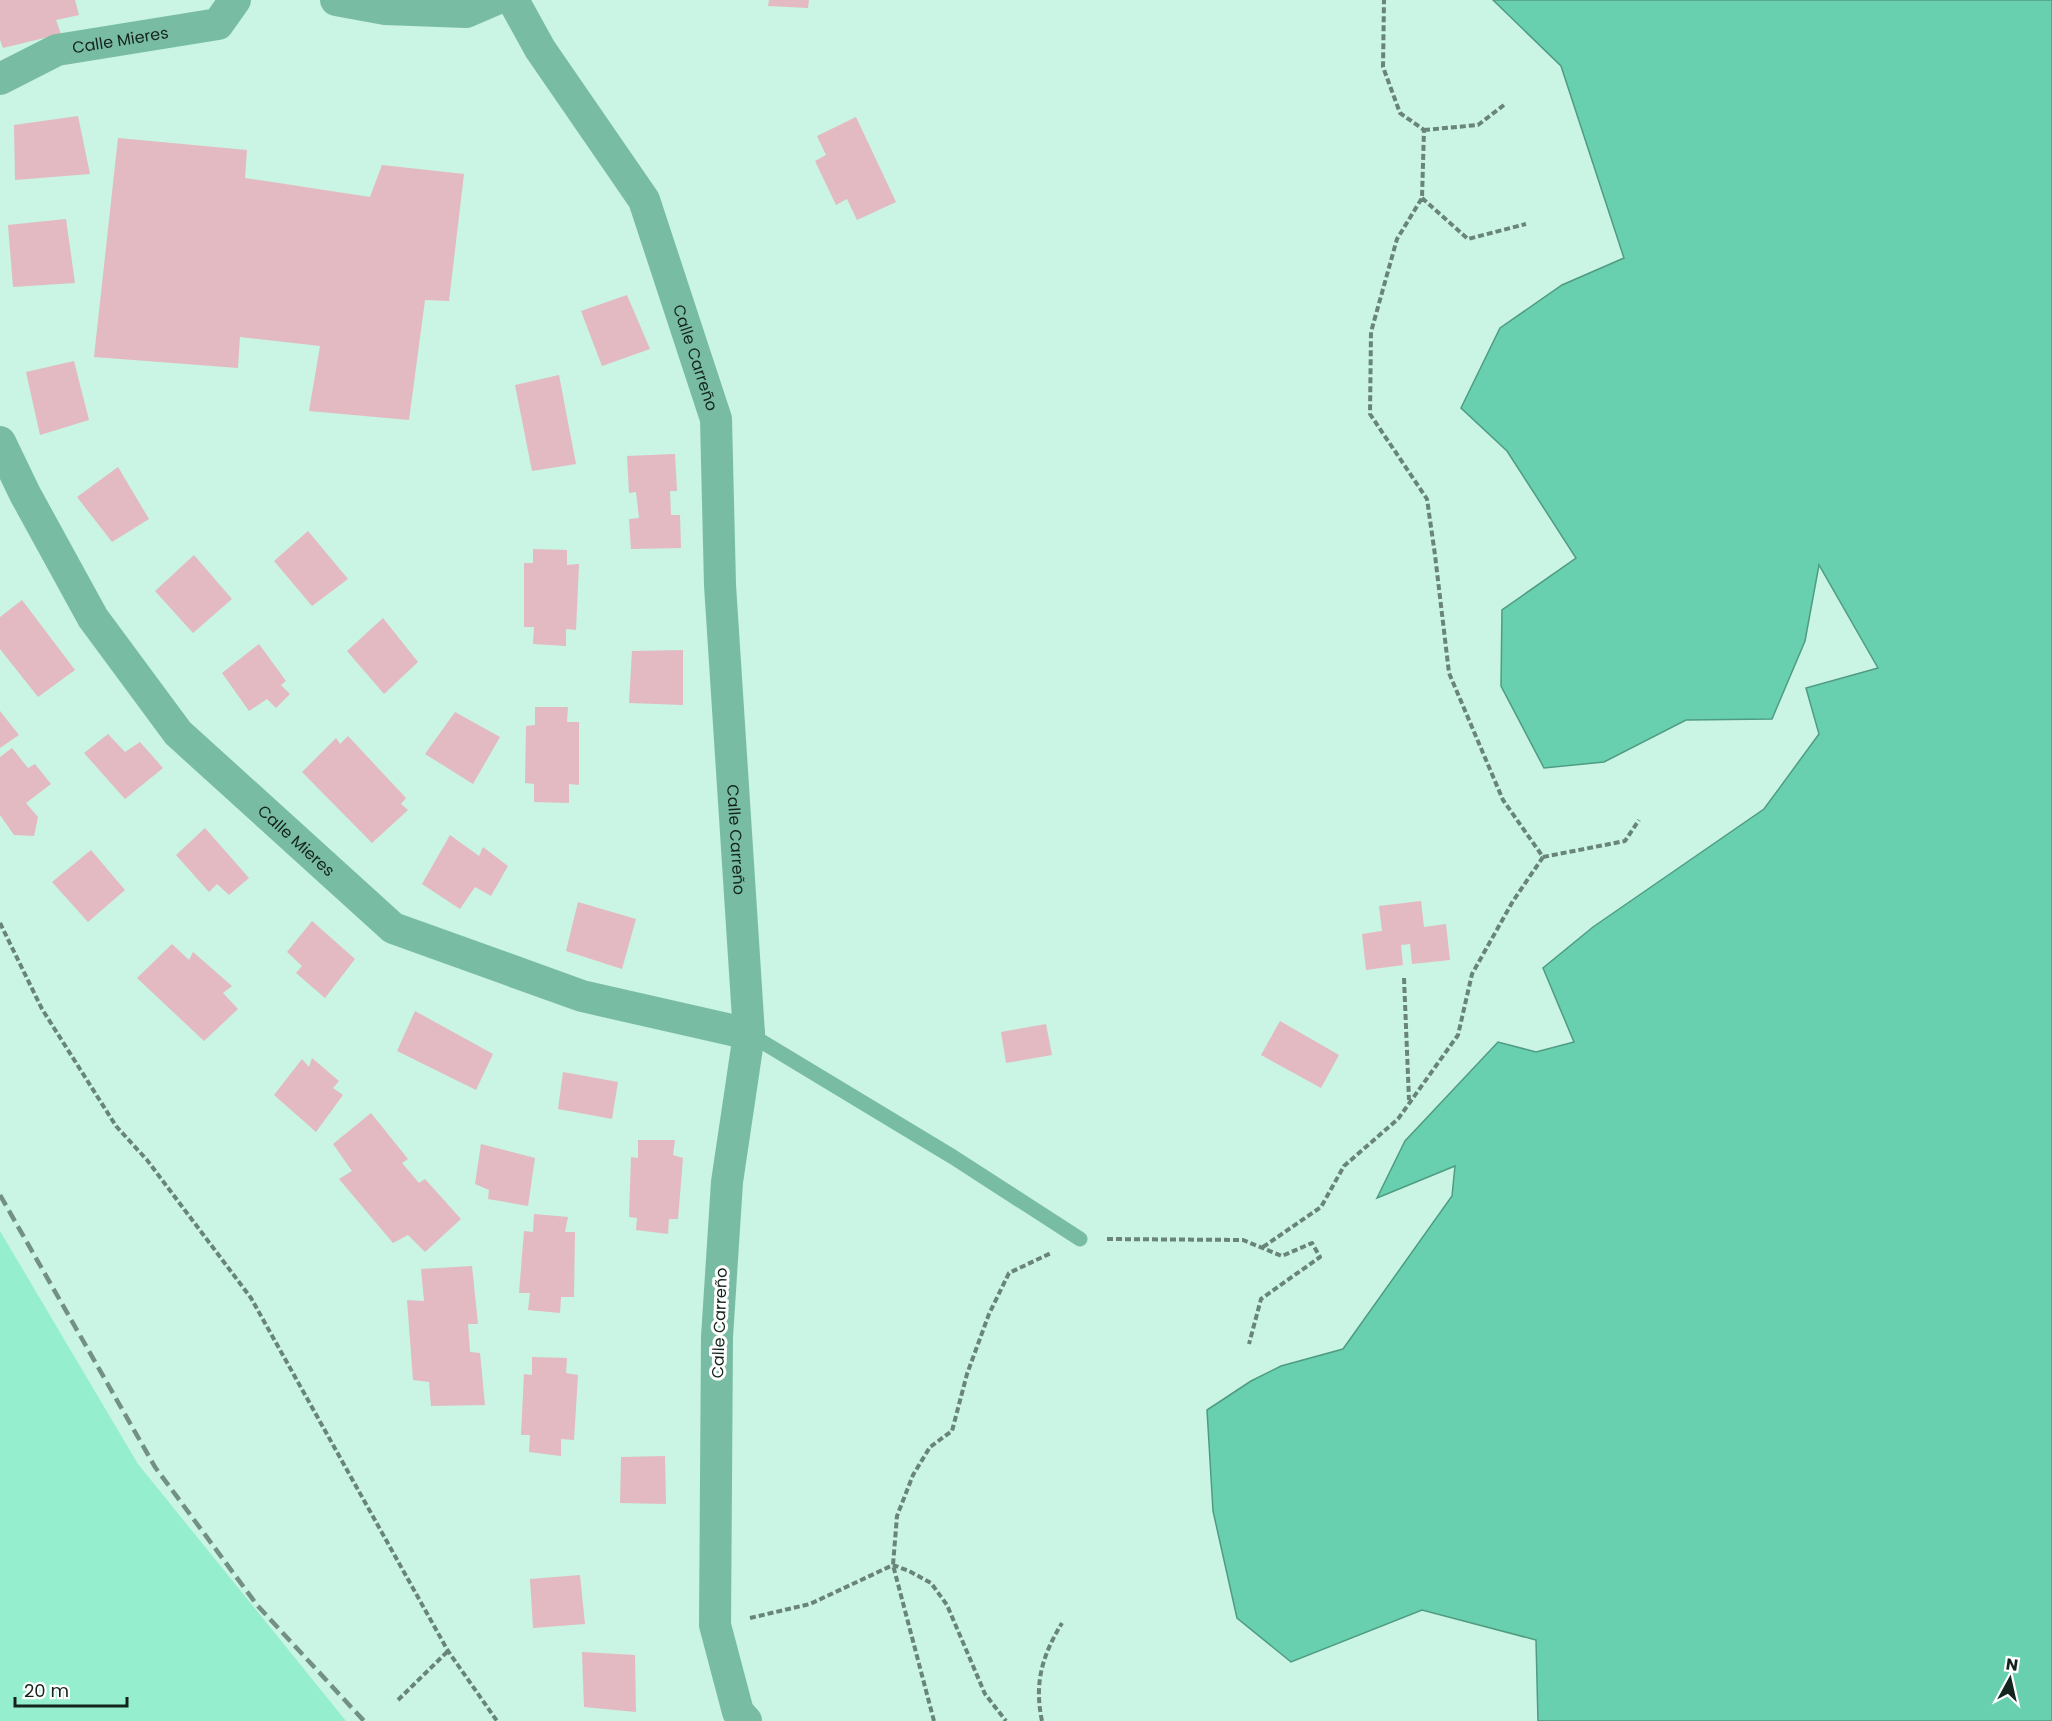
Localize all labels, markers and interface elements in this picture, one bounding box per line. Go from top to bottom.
street label: Calle Mieres [71,21,170,59]
street label: Calle Carreño [667,301,724,414]
street label: Calle Carreño [721,784,751,896]
street label: Calle Mieres [252,800,340,882]
street label: Calle Carreño [706,1267,733,1379]
north arrow [1980,1649,2040,1709]
text: N [2004,1652,2020,1677]
scale bar [15,1670,128,1708]
text: 20 m [24,1678,69,1703]

